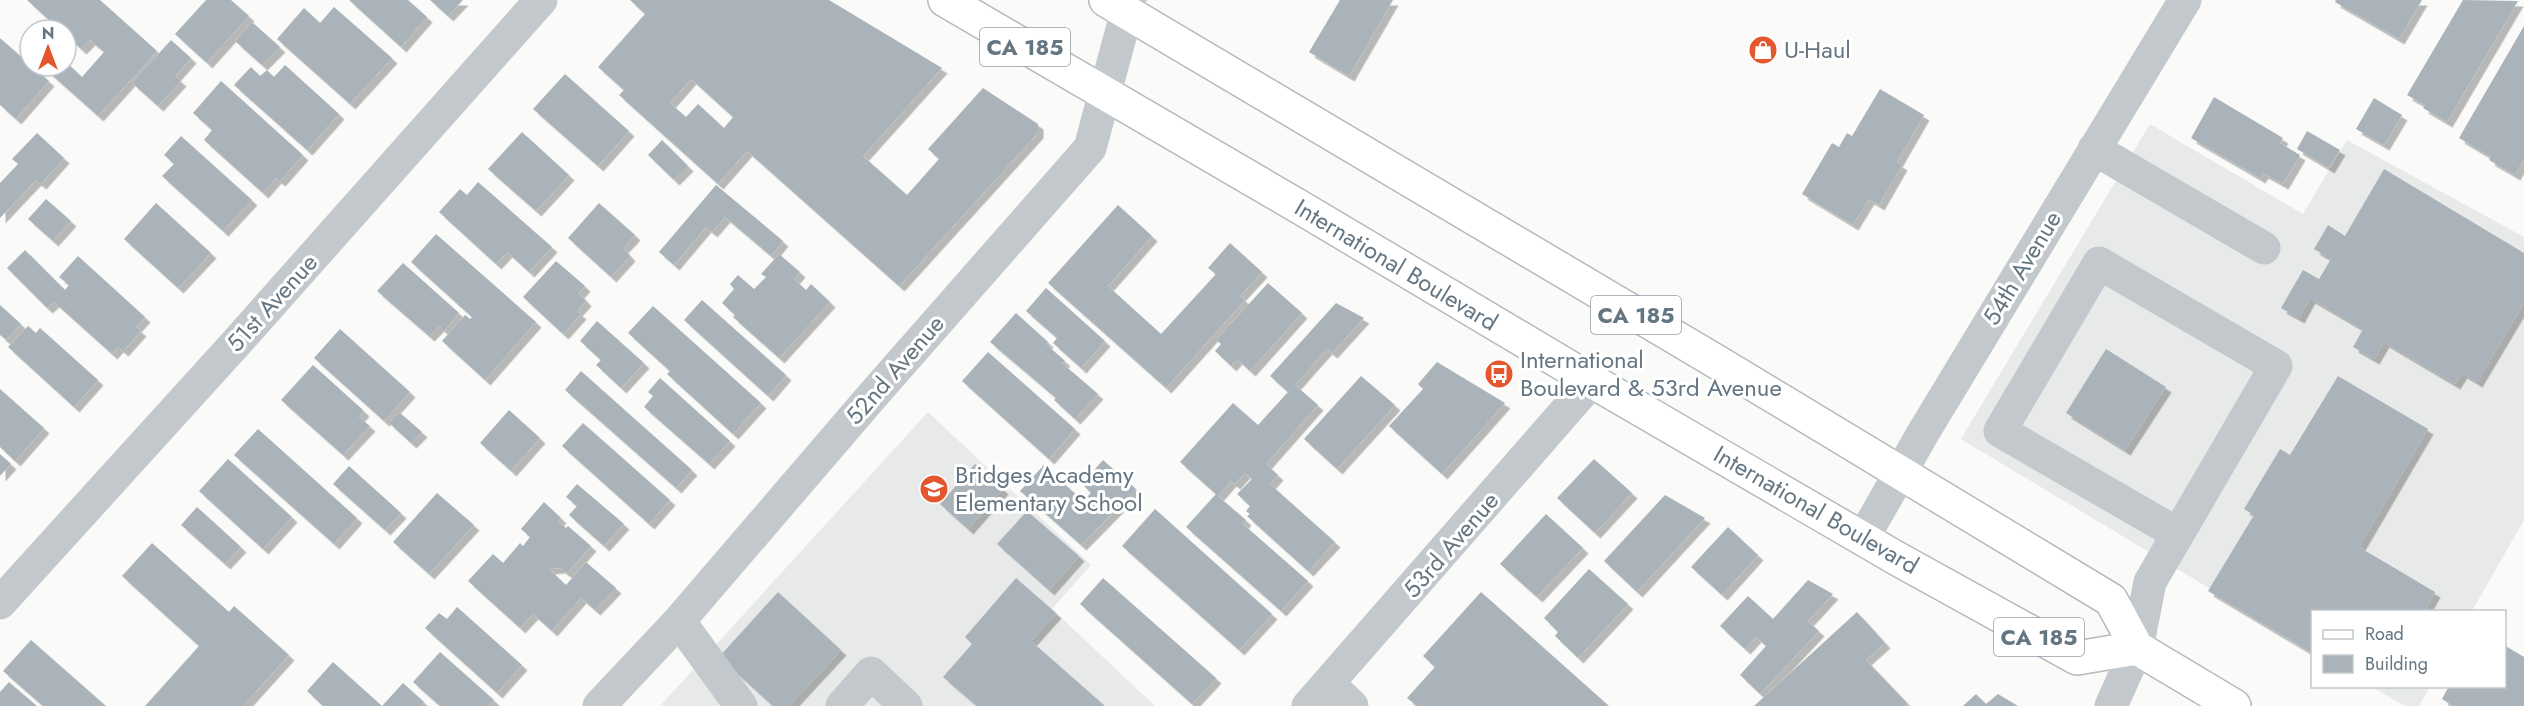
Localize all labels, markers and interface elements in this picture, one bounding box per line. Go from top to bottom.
north arrow [18,18,78,78]
text: N [42,22,54,45]
road number: CA 185 [980,28,1070,66]
place label: U-Haul [1784,32,1851,67]
shop icon: U-Haul [1747,34,1779,66]
street label: International Boulevard [1288,190,1505,339]
street label: 54th Avenue [1974,204,2069,332]
street label: 51st Avenue [218,246,325,360]
road number: CA 185 [1591,296,1681,334]
street label: 52nd Avenue [837,307,952,432]
place label: International Boulevard & 53rd Avenue [1520,342,1782,405]
bus stop icon: International Boulevard & 53rd Avenue [1483,358,1515,390]
street label: International Boulevard [1707,437,1925,583]
place label: Bridges Academy Elementary School [955,457,1143,520]
school or university icon: Bridges Academy Elementary School [918,473,950,505]
street label: 53rd Avenue [1395,484,1507,605]
legend [2311,610,2506,688]
road number: CA 185 [1994,618,2084,656]
text: Road [2365,621,2404,647]
text: Building [2365,651,2428,677]

